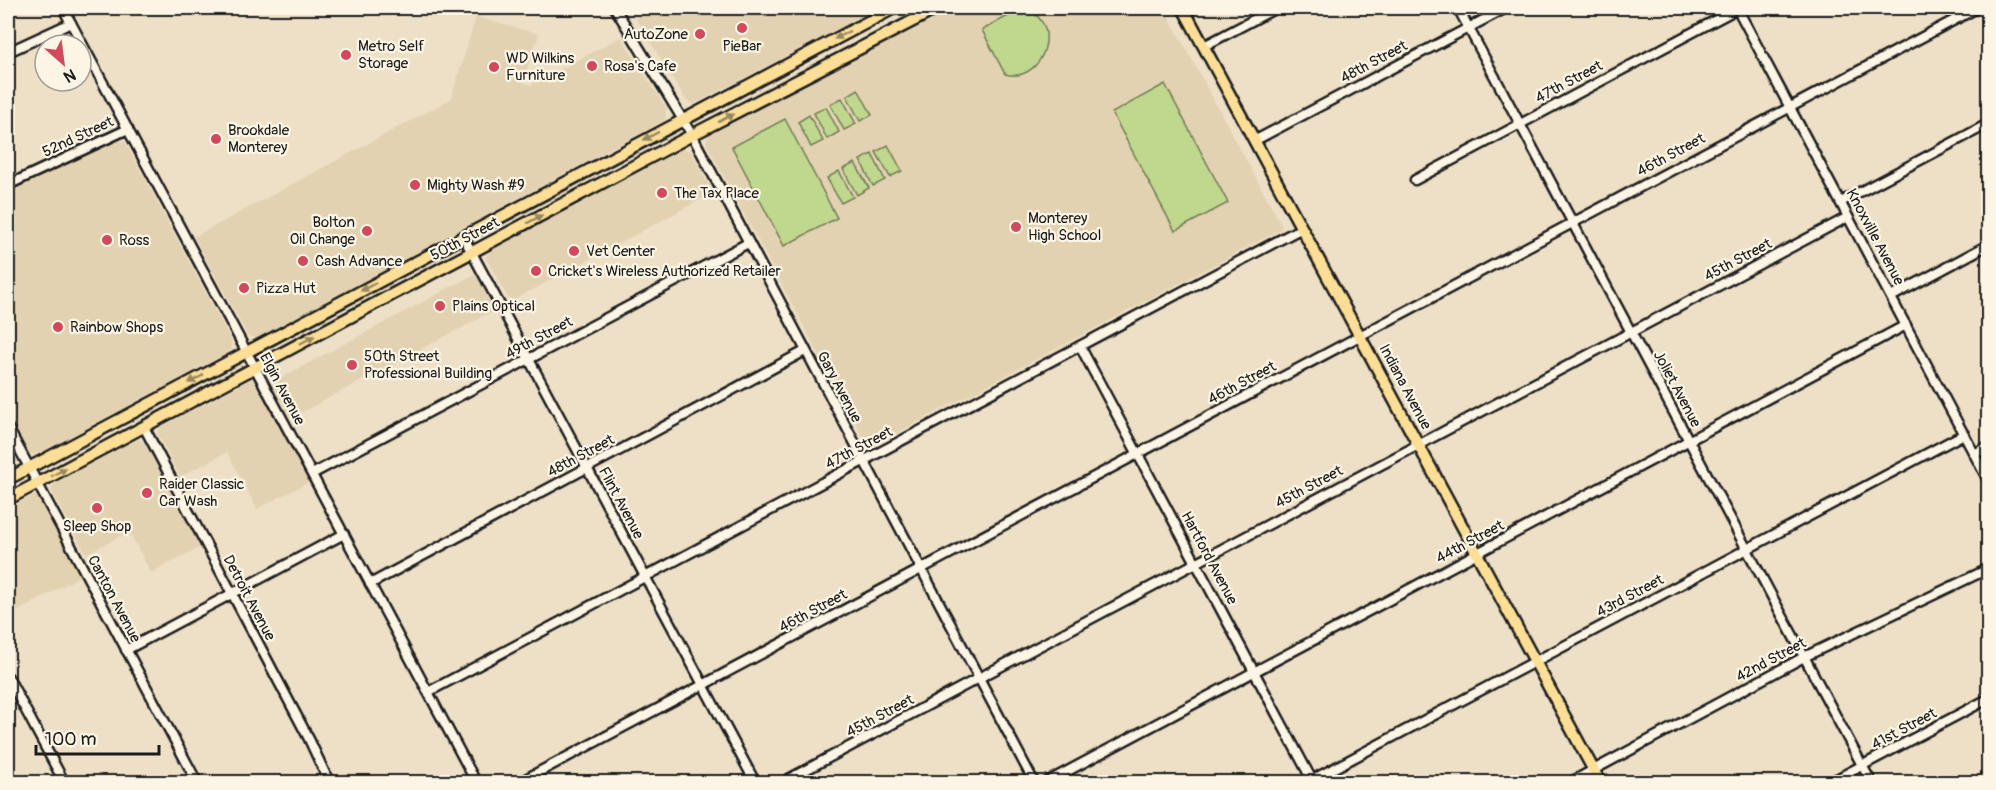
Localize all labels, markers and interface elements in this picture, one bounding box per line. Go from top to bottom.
marker: PieBar [735,21,749,35]
place label: AutoZone [624,25,689,44]
marker: AutoZone [693,27,707,41]
one-way arrow [833,30,850,40]
north arrow [33,33,93,93]
street label: 48th Street [1337,36,1412,88]
place label: Metro Self Storage [358,37,424,73]
place label: PieBar [722,37,762,56]
marker: Metro Self Storage [339,48,353,62]
place label: WD Wilkins Furniture [506,49,574,85]
street label: 47th Street [1532,56,1607,108]
place label: Rosa's Cafe [604,57,677,76]
marker: Rosa's Cafe [585,59,599,73]
marker: WD Wilkins Furniture [487,60,501,74]
text: N [60,64,79,87]
street label: 52nd Street [39,112,117,162]
one-way arrow [717,113,734,123]
place label: Brookdale Monterey [228,121,290,157]
street label: 46th Street [1634,129,1709,181]
one-way arrow [642,131,659,141]
marker: Brookdale Monterey [209,132,223,146]
place label: Mighty Wash #9 [427,176,525,195]
marker: Mighty Wash #9 [408,178,422,192]
place label: The Tax Place [674,184,760,203]
street label: Knoxville Avenue [1842,185,1909,289]
marker: The Tax Place [655,186,669,200]
place label: Monterey High School [1028,209,1101,245]
street label: 50th Street [427,212,504,265]
place label: Bolton Oil Change [290,213,356,249]
one-way arrow [527,214,544,224]
marker: Monterey High School [1009,220,1023,234]
marker: Bolton Oil Change [360,224,374,238]
place label: Ross [119,231,149,250]
marker: Ross [100,233,114,247]
street label: 45th Street [1701,234,1776,286]
place label: Vet Center [586,242,656,261]
marker: Vet Center [567,244,581,258]
place label: Cash Advance [315,252,403,271]
marker: Cash Advance [296,254,310,268]
place label: Cricket's Wireless Authorized Retailer [548,262,781,281]
marker: Cricket's Wireless Authorized Retailer [529,264,543,278]
place label: Pizza Hut [256,279,317,298]
marker: Pizza Hut [237,281,251,295]
one-way arrow [359,282,376,292]
place label: Plains Optical [452,297,535,316]
marker: Plains Optical [433,299,447,313]
street label: 49th Street [502,312,577,364]
place label: Rainbow Shops [70,318,163,337]
marker: Rainbow Shops [51,320,65,334]
one-way arrow [299,335,316,345]
street label: Indiana Avenue [1375,341,1436,434]
place label: 50th Street Professional Building [364,347,492,383]
street label: Joliet Avenue [1649,347,1705,431]
street label: Gary Avenue [812,348,866,426]
street label: Elgin Avenue [255,350,309,429]
street label: 46th Street [1205,357,1280,409]
marker: 50th Street Professional Building [345,358,359,372]
one-way arrow [187,374,204,384]
street label: 47th Street [822,422,897,474]
street label: 48th Street [544,430,619,482]
street label: 45th Street [1272,461,1347,513]
street label: Flint Avenue [594,464,648,543]
one-way arrow [51,467,68,477]
place label: Raider Classic Car Wash [159,475,245,511]
marker: Raider Classic Car Wash [140,486,154,500]
marker: Sleep Shop [90,501,104,515]
street label: Hartford Avenue [1176,508,1242,608]
street label: 44th Street [1433,516,1508,568]
place label: Sleep Shop [63,517,131,536]
street label: Canton Avenue [83,552,145,646]
street label: Detroit Avenue [219,552,280,645]
street label: 43rd Street [1593,570,1668,622]
street label: 46th Street [776,585,851,637]
street label: 42nd Street [1733,633,1810,686]
street label: 45th Street [843,690,918,742]
street label: 41st Street [1868,703,1941,754]
scale bar [36,718,159,756]
text: 100 m [45,728,97,751]

